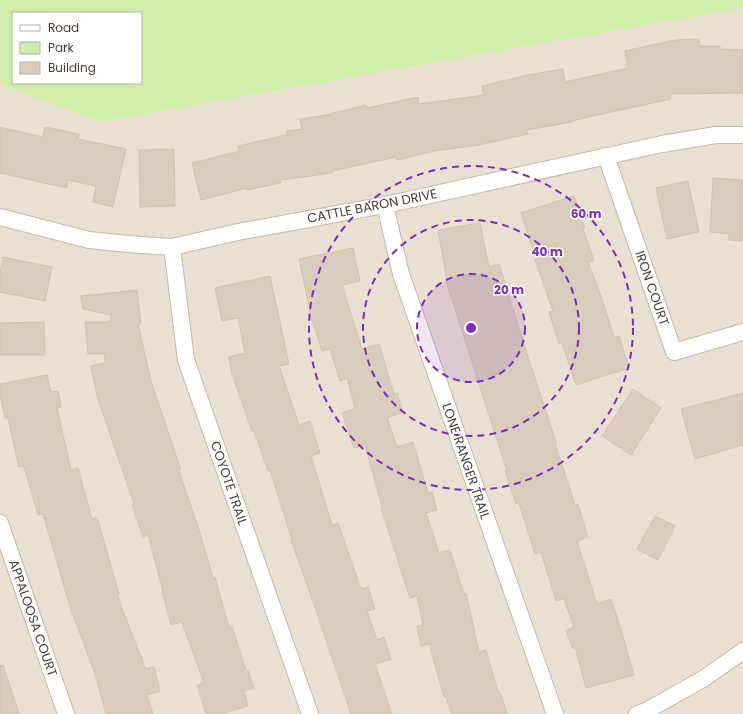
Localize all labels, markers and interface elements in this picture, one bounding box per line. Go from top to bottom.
legend [12,12,142,84]
text: Road [48,19,79,36]
text: Park [48,39,75,56]
text: Building [48,59,96,76]
street label: CATTLE BARON DRIVE [305,184,439,228]
text: 60 m [571,205,602,222]
text: 40 m [531,243,563,260]
street label: IRON COURT [630,248,674,328]
text: 20 m [494,281,524,298]
centre of rings [464,321,478,335]
street label: LONE RANGER TRAIL [437,400,495,522]
street label: COYOTE TRAIL [206,438,252,528]
street label: APPALOOSA COURT [4,557,62,679]

